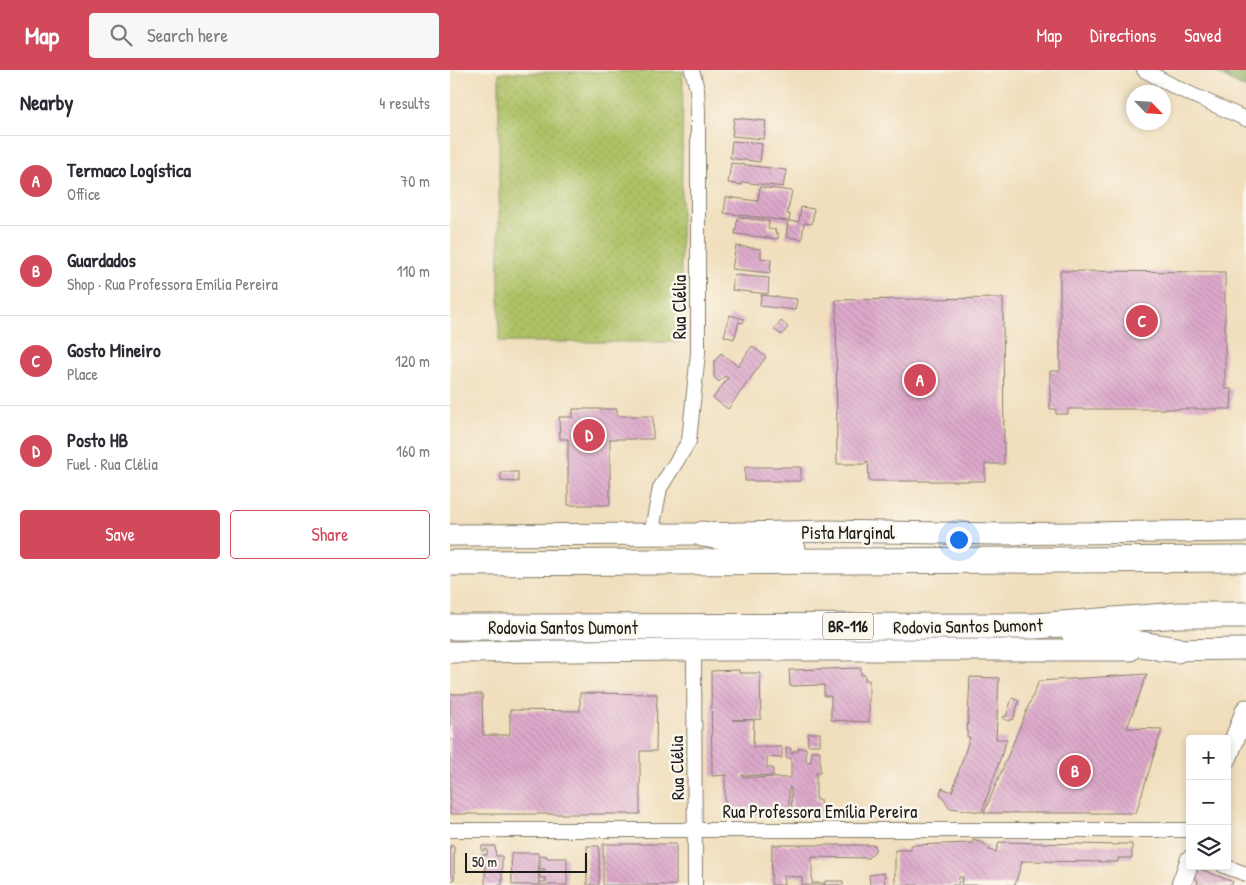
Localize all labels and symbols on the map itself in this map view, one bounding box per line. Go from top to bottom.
north arrow [1126,85,1171,130]
street label: Rua Clélia [667,275,692,339]
pin: C [1126,302,1158,340]
pin: A [904,361,936,399]
pin: D [573,416,605,454]
street label: Pista Marginal [801,520,895,545]
your location [946,527,972,553]
road number: BR-116 [823,612,873,640]
street label: Rodovia Santos Dumont [893,612,1044,640]
street label: Rodovia Santos Dumont [488,615,639,640]
street label: Rua Clélia [664,736,690,800]
pin: B [1059,752,1091,790]
street label: Rua Professora Emília Pereira [723,799,917,824]
scale bar [465,850,588,873]

